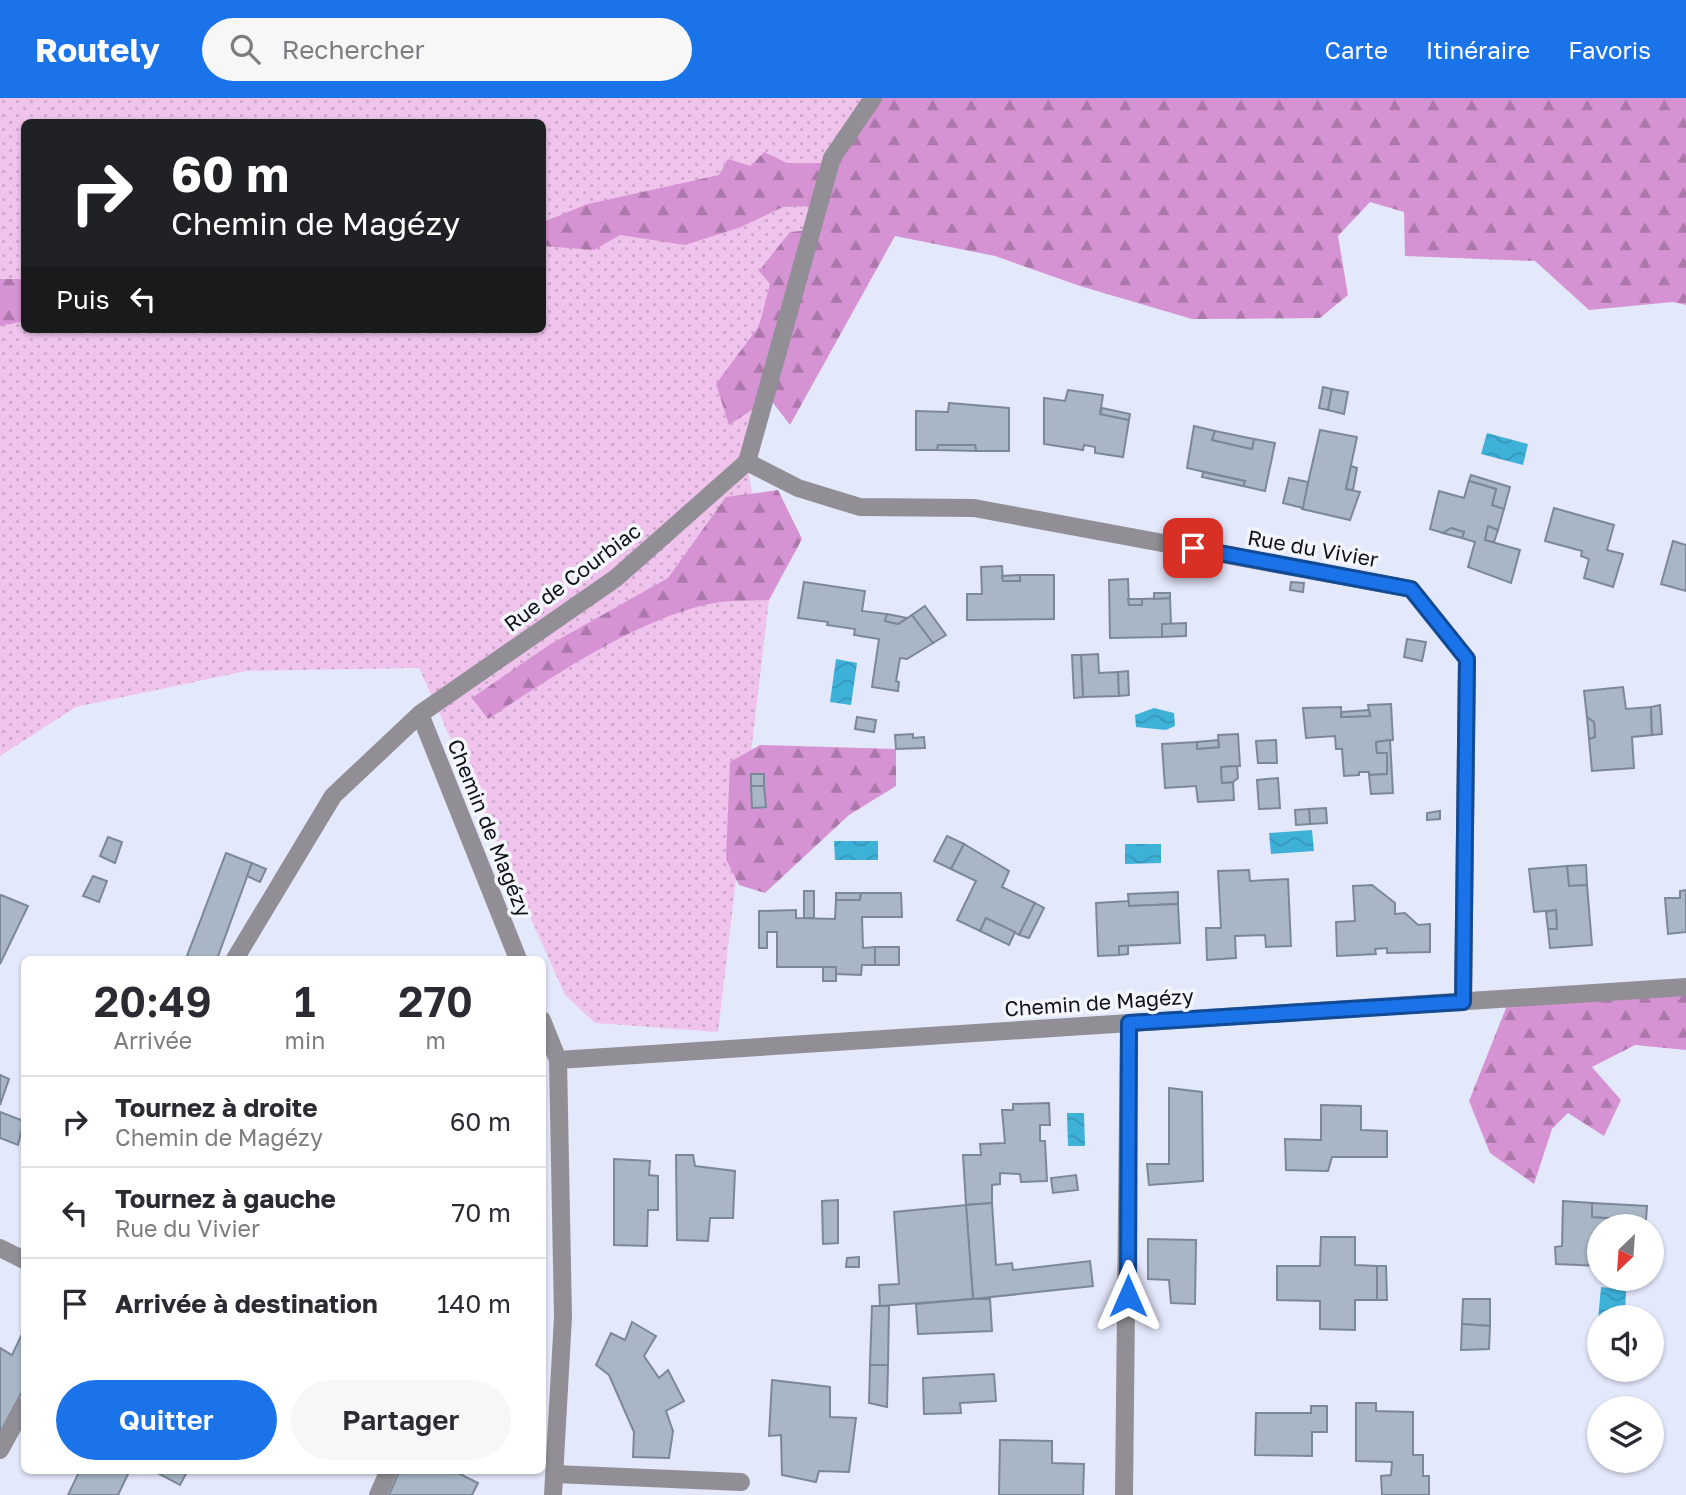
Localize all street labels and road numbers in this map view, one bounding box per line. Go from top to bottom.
street label: Rue de Courbiac [499,517,645,637]
street label: Rue du Vivier [1246,524,1380,572]
street label: Chemin de Magézy [442,735,538,921]
street label: Chemin de Magézy [1003,982,1195,1022]

